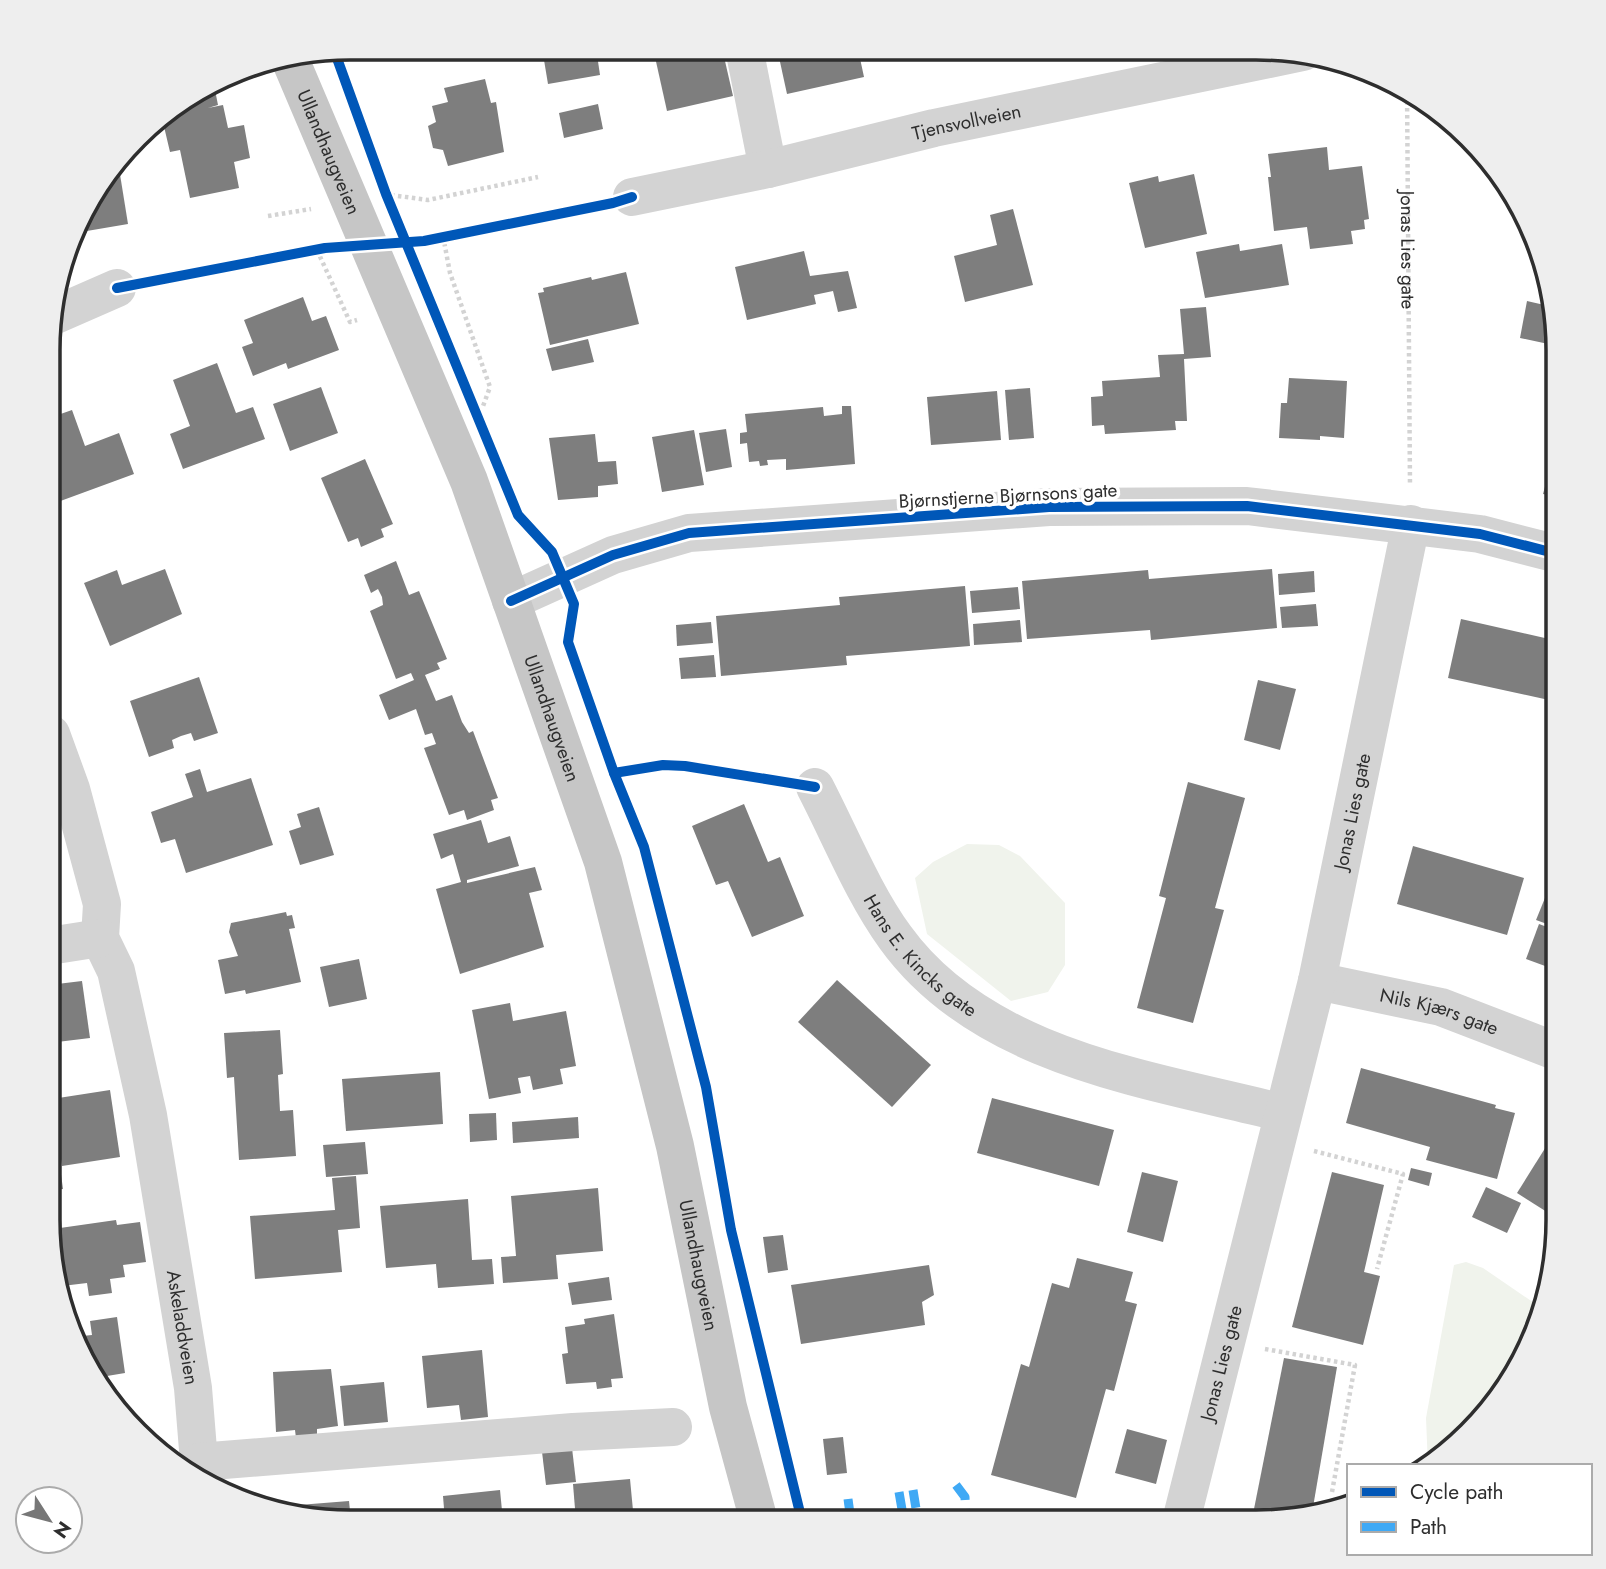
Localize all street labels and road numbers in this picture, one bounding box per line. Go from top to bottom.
street label: Ullandhaugveien [290,85,367,219]
street label: Tjensvollveien [909,97,1024,147]
street label: Jonas Lies gate [1394,188,1422,310]
street label: Bjørnstjerne Bjørnsons gate [898,476,1118,515]
street label: Ullandhaugveien [517,651,587,786]
street label: Jonas Lies gate [1327,751,1378,875]
street label: Hans E. Kincks gate [857,889,982,1024]
street label: Nils Kjærs gate [1377,982,1503,1042]
street label: Ullandhaugveien [672,1197,725,1333]
street label: Askeladdveien [160,1268,205,1387]
street label: Jonas Lies gate [1193,1302,1249,1427]

